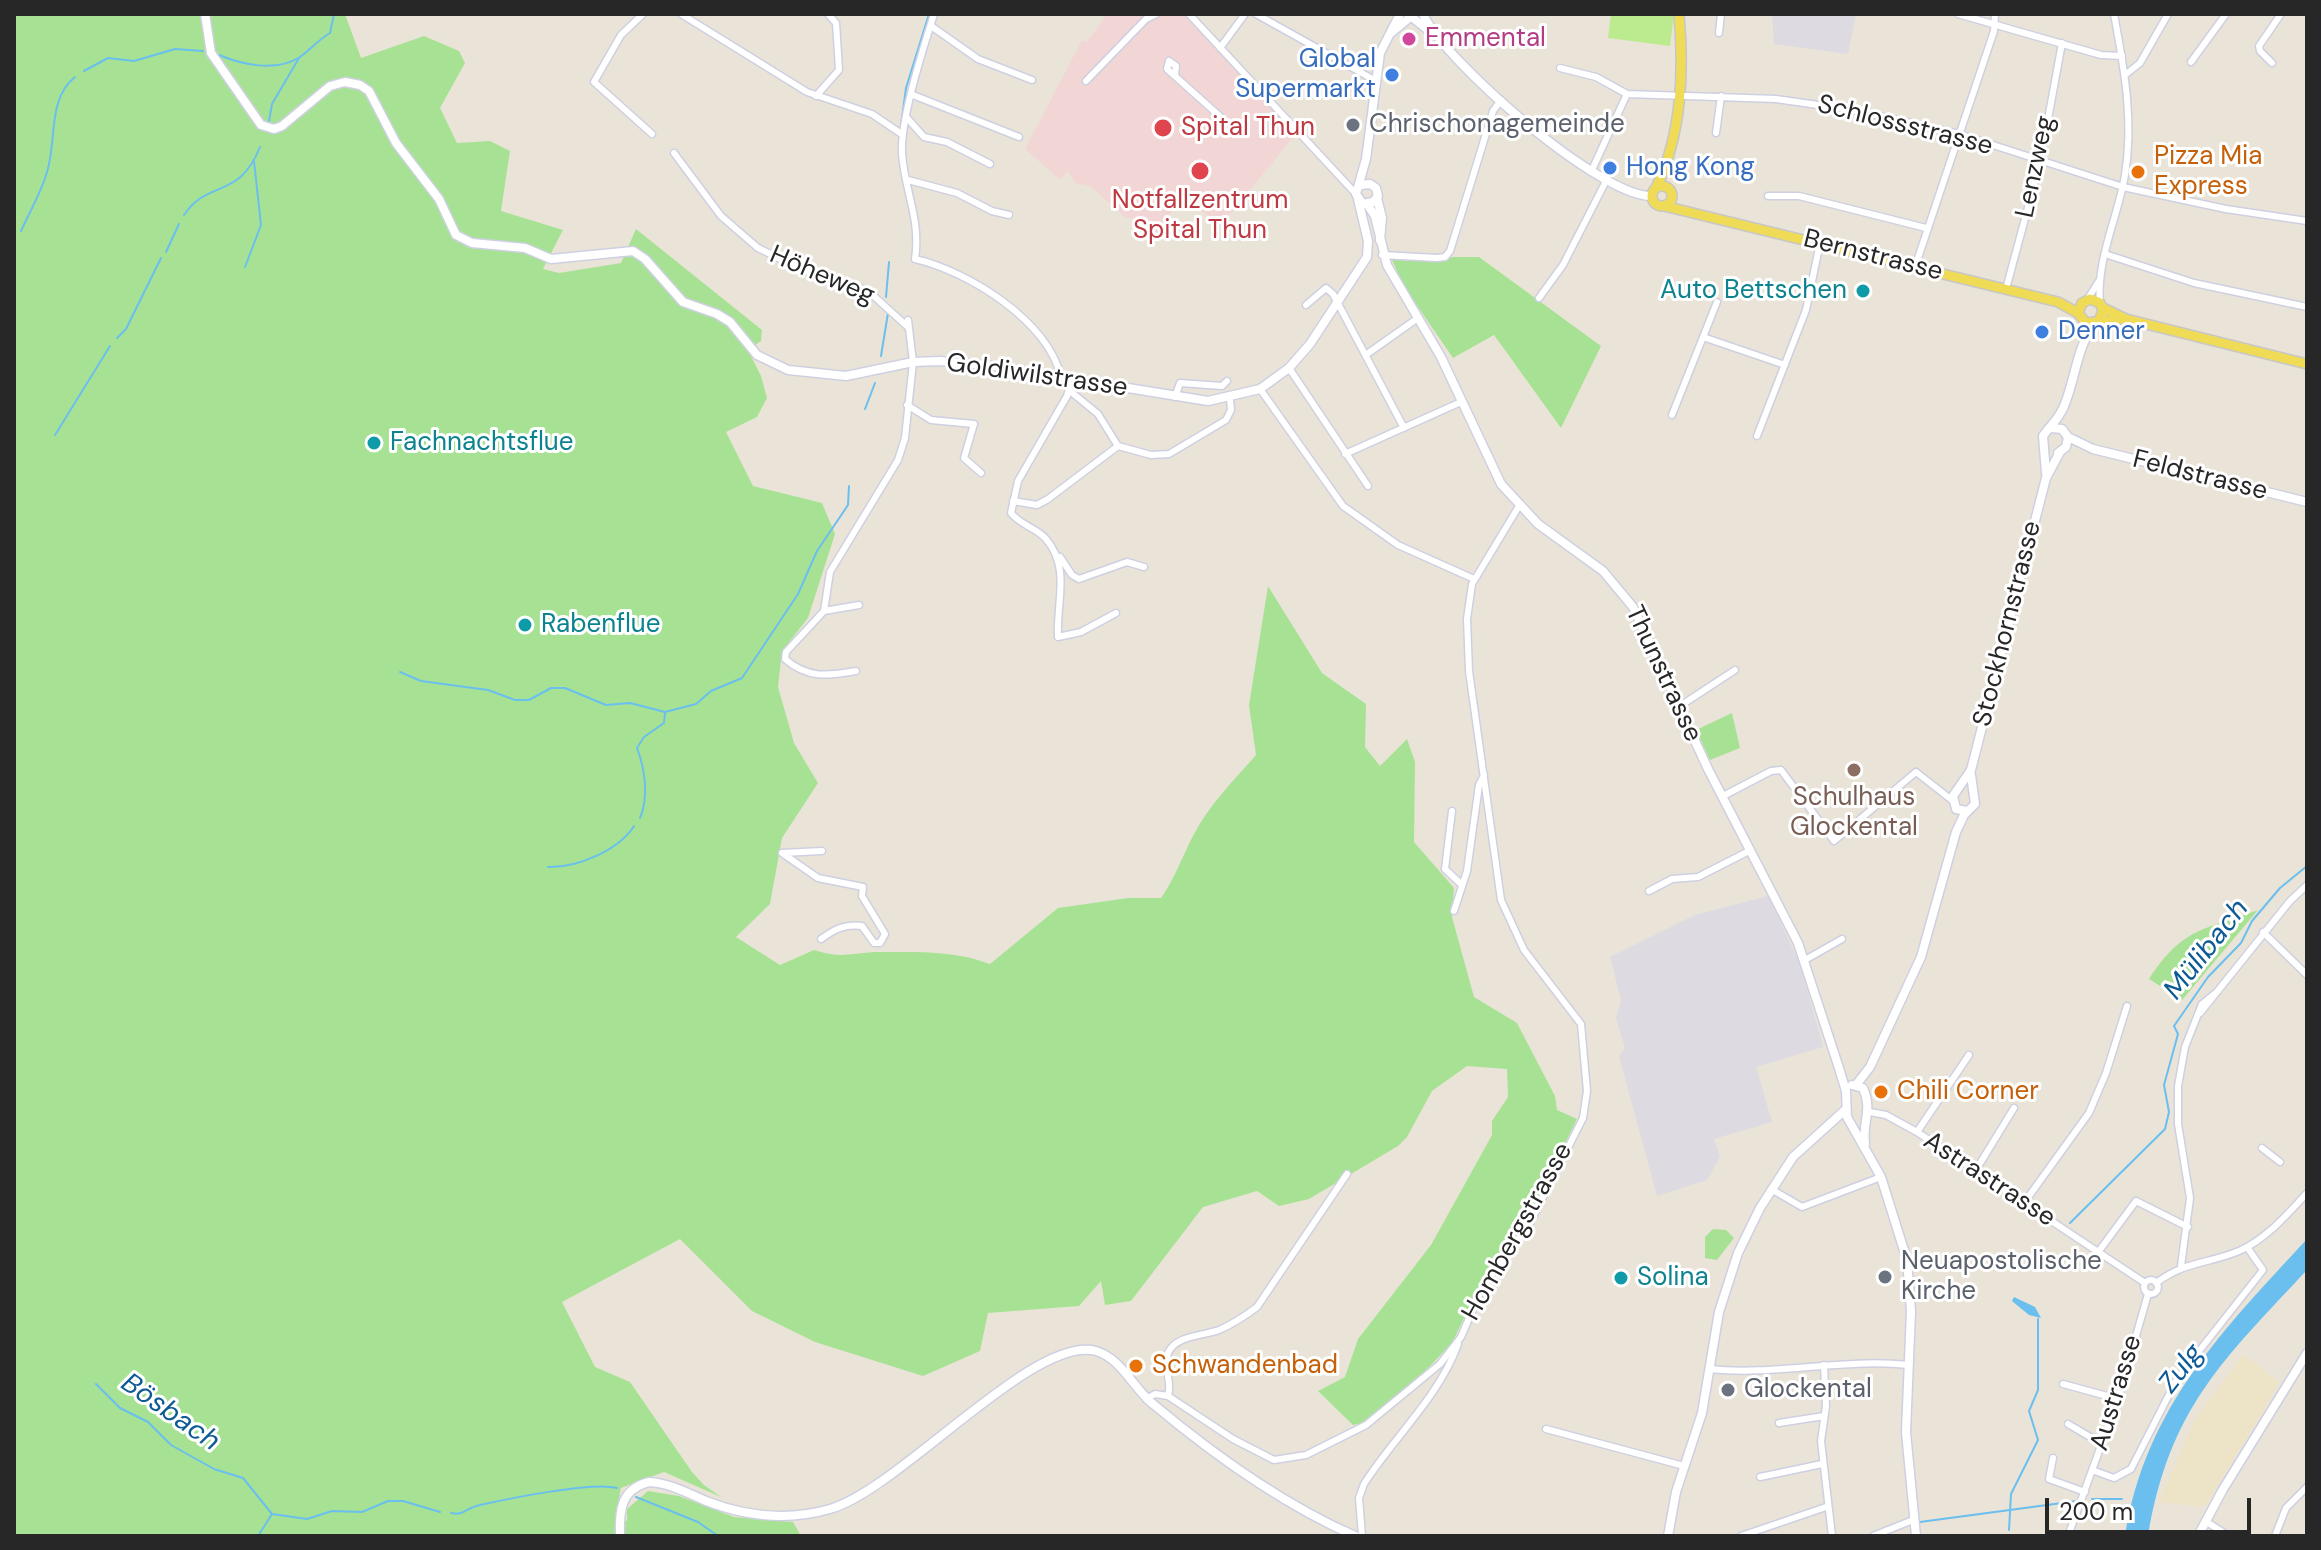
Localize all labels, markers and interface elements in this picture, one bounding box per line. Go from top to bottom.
place label: Emmental [1425,23,1546,55]
marker: Emmental [1400,30,1418,48]
place label: Global Supermarkt [1235,44,1376,106]
marker: Global Supermarkt [1383,66,1401,84]
street label: Schlossstrasse [1814,89,1996,163]
place label: Chrischonagemeinde [1369,109,1625,141]
place label: Spital Thun [1181,112,1315,144]
street label: Lenzweg [2010,113,2062,221]
marker: Chrischonagemeinde [1344,116,1362,134]
marker: Spital Thun [1152,117,1174,139]
place label: Pizza Mia Express [2154,141,2262,202]
place label: Hong Kong [1626,152,1755,184]
marker: Hong Kong [1601,159,1619,177]
marker: Notfallzentrum Spital Thun [1189,160,1211,182]
marker: Pizza Mia Express [2129,163,2147,181]
place label: Notfallzentrum Spital Thun [1112,185,1288,246]
street label: Bernstrasse [1800,224,1946,288]
street label: Höheweg [765,240,879,312]
place label: Auto Bettschen [1660,275,1847,307]
marker: Auto Bettschen [1854,282,1872,300]
place label: Denner [2058,316,2145,348]
marker: Denner [2033,323,2051,341]
street label: Goldiwilstrasse [944,348,1130,404]
place label: Fachnachtsflue [390,427,573,459]
marker: Fachnachtsflue [365,434,383,452]
street label: Feldstrasse [2129,444,2271,508]
street label: Stockhornstrasse [1967,518,2049,730]
street label: Thunstrasse [1618,601,1708,747]
place label: Rabenflue [541,609,660,641]
marker: Rabenflue [516,616,534,634]
marker: Schulhaus Glockental [1845,761,1863,779]
place label: Schulhaus Glockental [1790,782,1918,844]
water label: Mülibach [2158,893,2256,1007]
place label: Chili Corner [1897,1076,2039,1108]
marker: Chili Corner [1872,1083,1890,1101]
street label: Astrastrasse [1917,1126,2061,1234]
street label: Hombergstrasse [1456,1138,1580,1326]
place label: Neuapostolische Kirche [1901,1246,2102,1308]
place label: Solina [1637,1262,1709,1294]
marker: Neuapostolische Kirche [1876,1268,1894,1286]
marker: Solina [1612,1269,1630,1287]
street label: Austrasse [2085,1331,2149,1455]
water label: Zulg [2152,1338,2212,1400]
place label: Schwandenbad [1152,1350,1338,1382]
marker: Schwandenbad [1127,1357,1145,1375]
water label: Bösbach [114,1367,226,1459]
place label: Glockental [1744,1374,1872,1406]
marker: Glockental [1719,1381,1737,1399]
scale bar [2049,1482,2255,1532]
text: 200 m [2059,1496,2133,1527]

